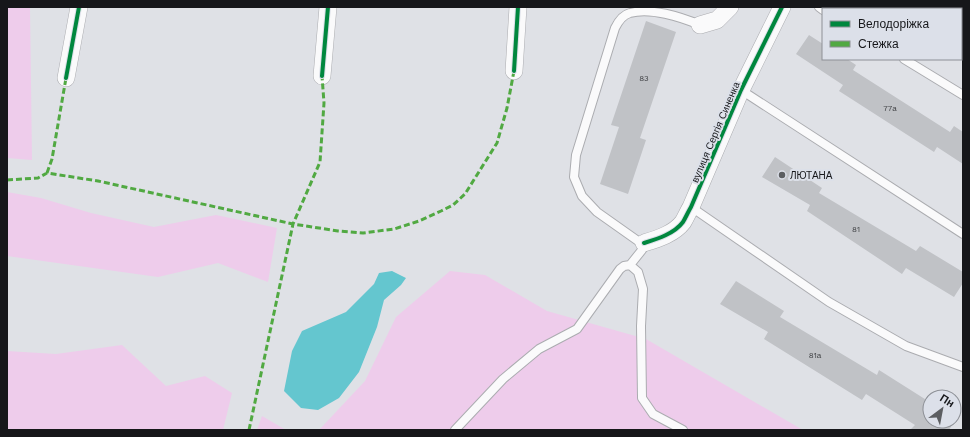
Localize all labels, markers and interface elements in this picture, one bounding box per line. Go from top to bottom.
legend [822,8,962,60]
text: Велодоріжка [858,17,929,31]
text: Стежка [858,37,899,51]
house number: 83 [639,74,649,83]
street label: вулиця Сергія Синенка [689,80,742,184]
house number: 77а [883,104,897,113]
marker: ЛЮТАНА [777,170,787,180]
place label: ЛЮТАНА [790,170,833,181]
house number: 81 [852,225,860,234]
house number: 81а [809,351,822,360]
north arrow [922,389,962,429]
text: Пн [937,392,957,410]

